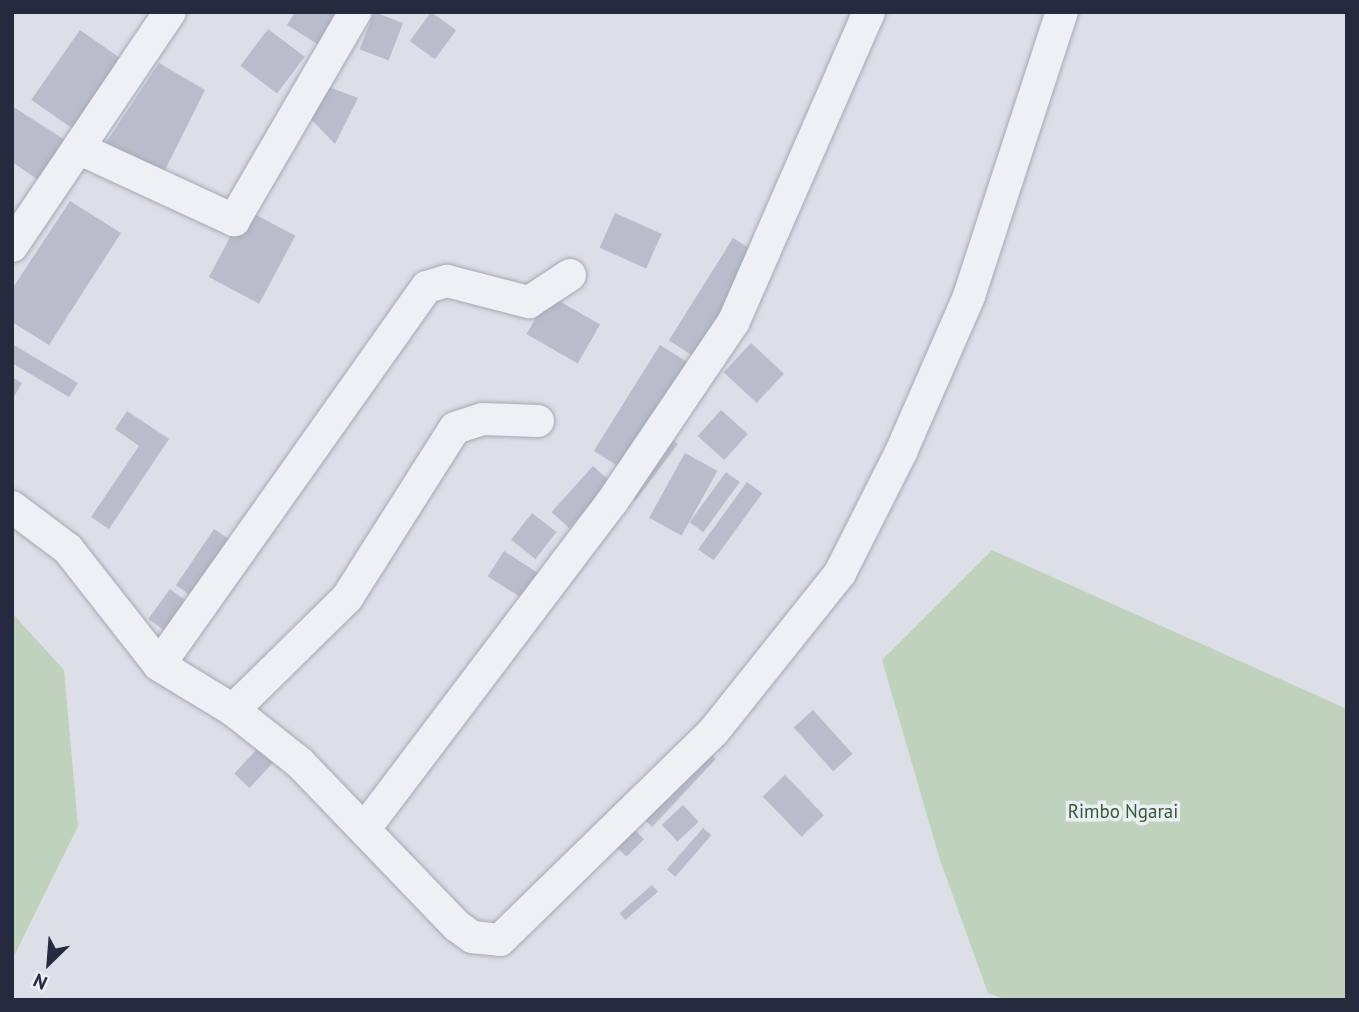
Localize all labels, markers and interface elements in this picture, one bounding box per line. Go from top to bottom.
park label: Rimbo Ngarai [1068,801,1178,823]
north arrow [14,928,84,998]
text: N [29,969,51,996]

